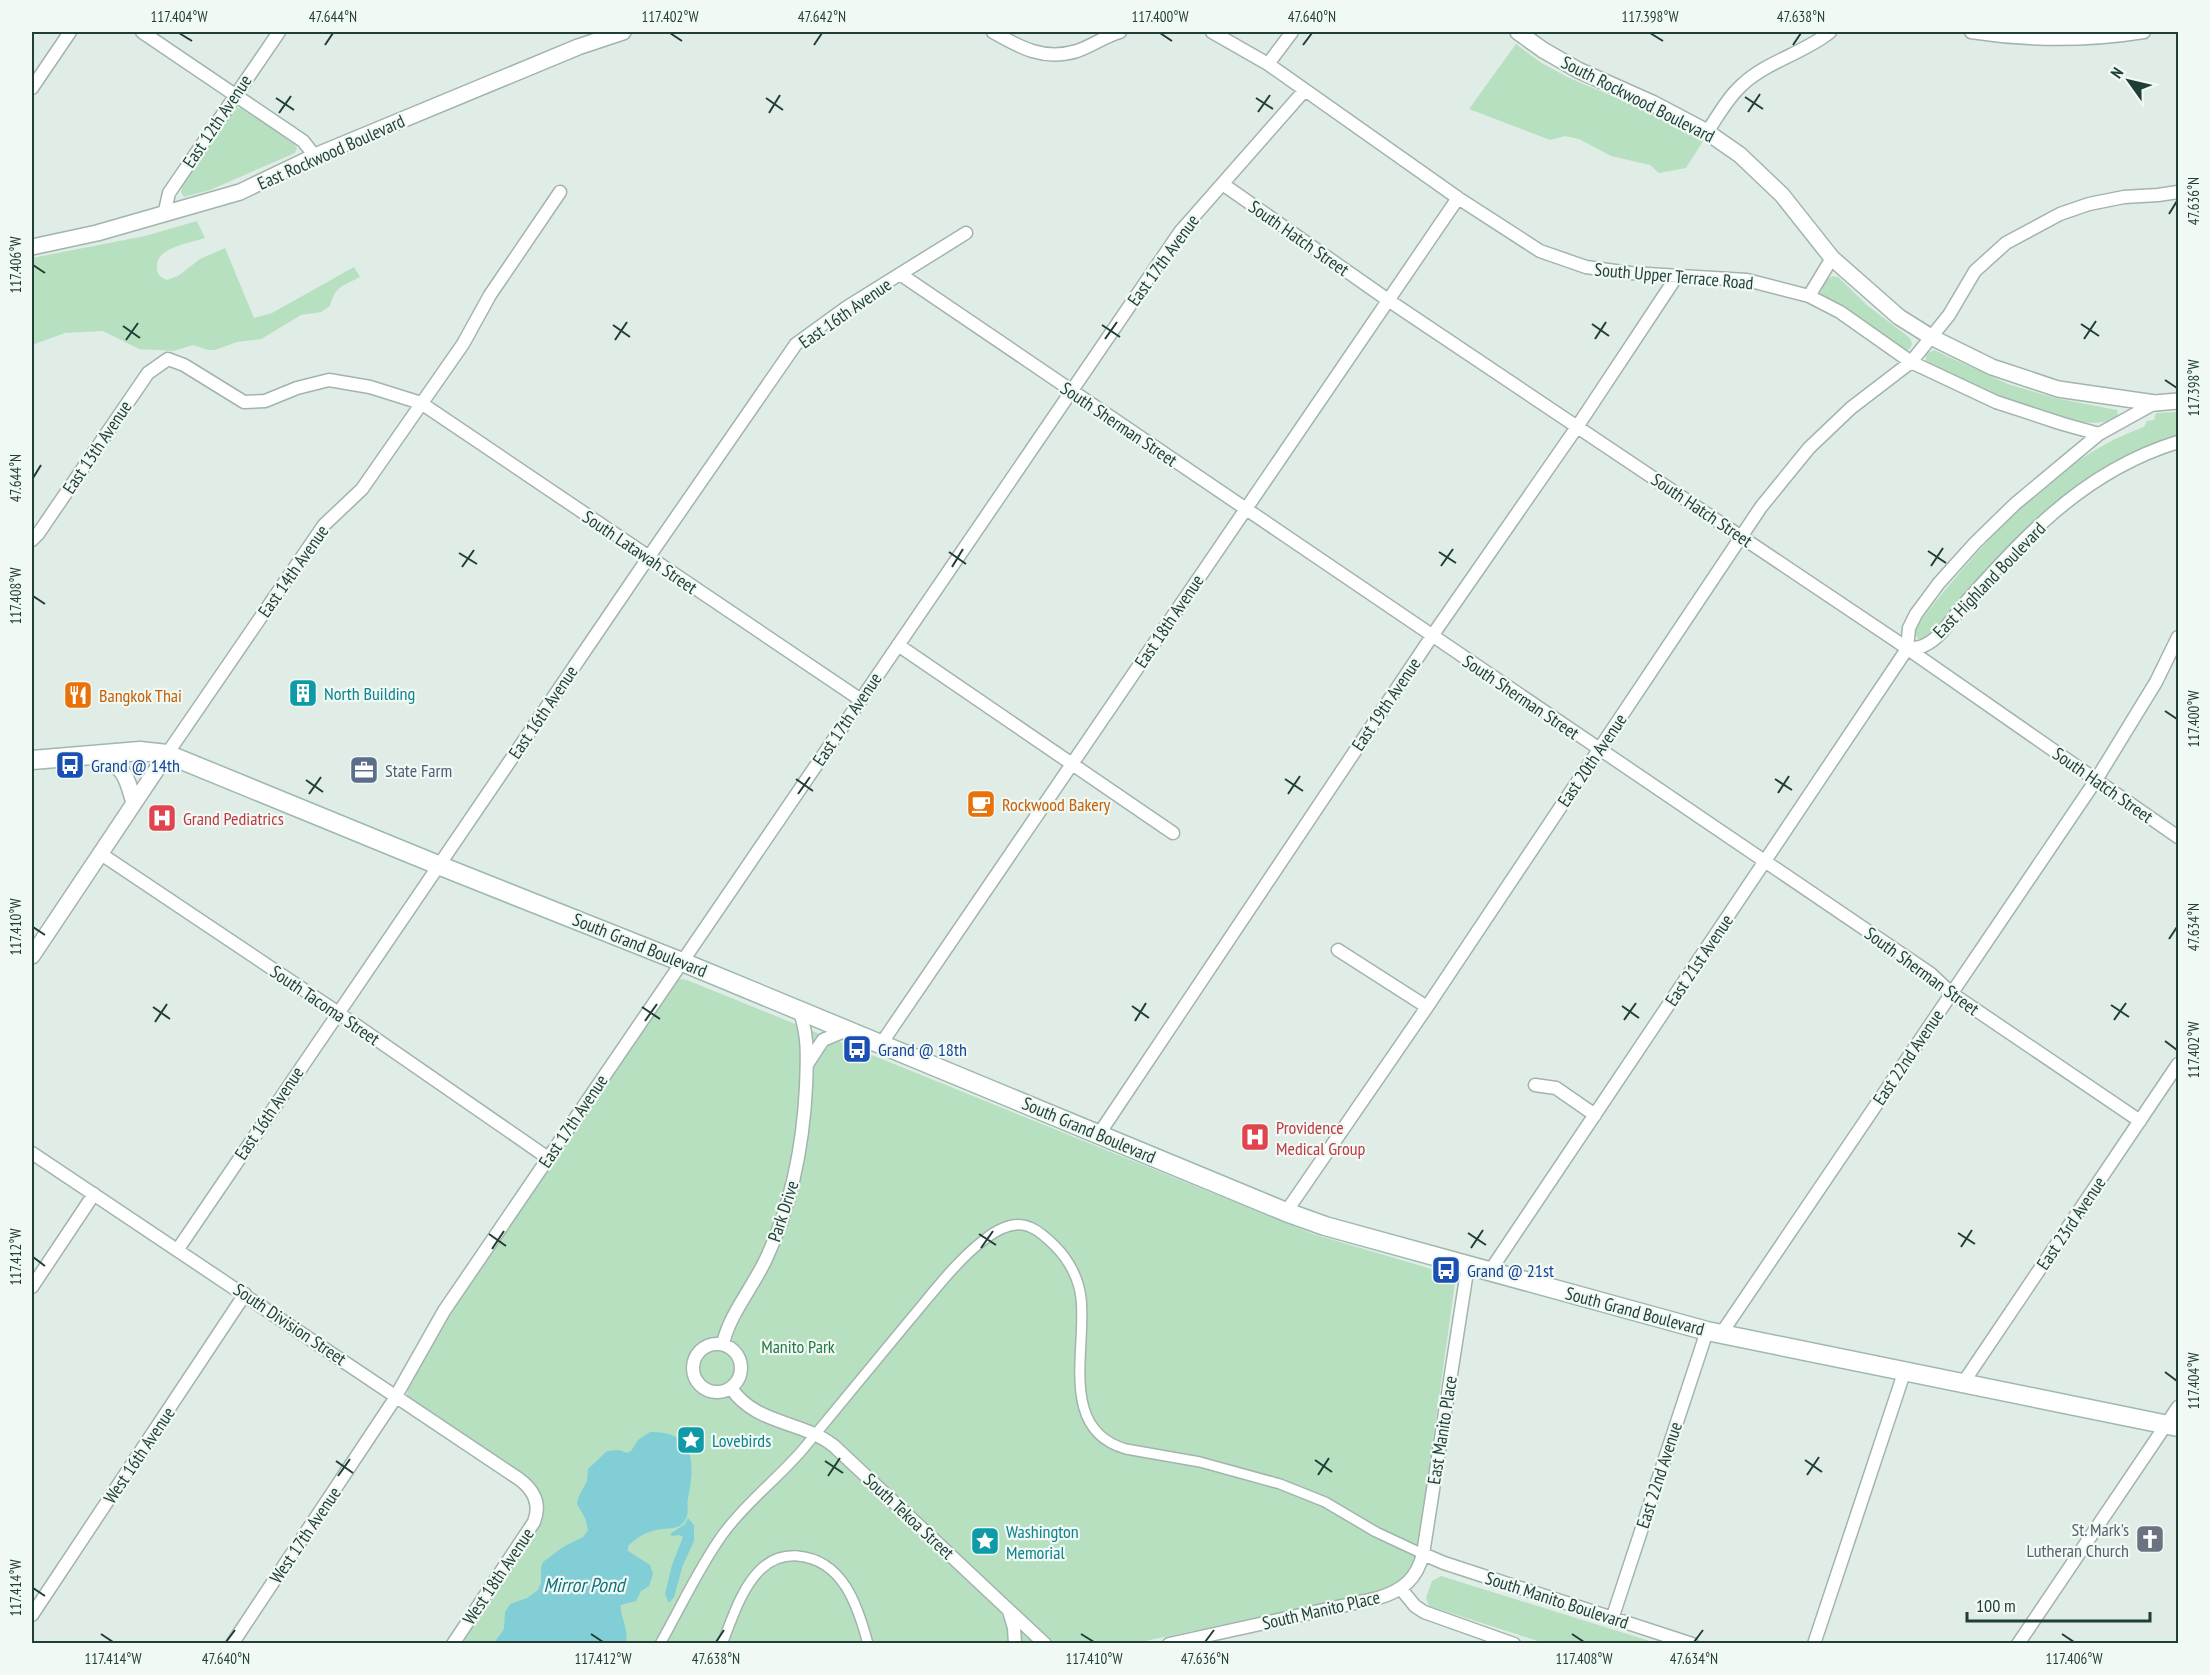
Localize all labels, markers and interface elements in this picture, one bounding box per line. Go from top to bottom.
text: 117.404°W [150,7,208,26]
text: 47.644°N [309,7,357,26]
text: 117.402°W [641,7,699,26]
text: 47.642°N [798,7,846,26]
text: 117.400°W [1131,7,1189,26]
text: 47.640°N [1288,7,1336,26]
text: 117.398°W [1621,7,1679,26]
text: 47.638°N [1777,7,1825,26]
street label: South Rockwood Boulevard [1557,50,1719,148]
north arrow [2099,51,2159,111]
text: N [2106,63,2127,82]
street label: East 12th Avenue [177,70,257,172]
street label: East Rockwood Boulevard [254,109,408,195]
text: 47.636°N [2184,177,2203,225]
street label: South Hatch Street [1244,195,1354,281]
street label: East 17th Avenue [1122,210,1204,310]
text: 117.406°W [6,236,25,294]
street label: South Upper Terrace Road [1594,258,1754,294]
street label: East 16th Avenue [794,273,896,353]
text: 117.398°W [2184,359,2203,417]
street label: South Sherman Street [1056,376,1182,472]
street label: East 13th Avenue [57,396,137,498]
text: 47.644°N [6,454,25,502]
street label: South Hatch Street [1647,468,1757,552]
street label: South Latawah Street [578,505,702,599]
street label: East Highland Boulevard [1928,517,2050,643]
street label: East 14th Avenue [253,520,333,622]
text: 117.408°W [6,567,25,625]
street label: East 18th Avenue [1129,570,1209,672]
street label: South Sherman Street [1458,649,1584,745]
street label: East 19th Avenue [1346,653,1426,755]
street label: East 16th Avenue [503,661,583,763]
street label: East 17th Avenue [807,668,887,770]
building icon: North Building [287,677,319,709]
restaurant icon: Bangkok Thai [62,679,94,711]
place label: North Building [324,682,415,705]
place label: Bangkok Thai [99,684,182,707]
text: 117.400°W [2184,690,2203,748]
street label: East 20th Avenue [1552,709,1632,811]
street label: South Hatch Street [2048,742,2158,828]
bus stop icon: Grand @ 14th [54,749,86,781]
place label: Grand @ 14th [91,754,180,777]
office icon: State Farm [348,754,380,786]
place label: State Farm [385,759,452,782]
cafe icon: Rockwood Bakery [965,788,997,820]
place label: Rockwood Bakery [1002,793,1111,816]
hospital icon: Grand Pediatrics [146,802,178,834]
place label: Grand Pediatrics [183,807,284,830]
text: 117.410°W [6,898,25,956]
text: 47.634°N [2184,903,2203,951]
street label: South Grand Boulevard [569,908,711,982]
street label: East 21st Avenue [1660,910,1738,1010]
street label: South Sherman Street [1860,922,1984,1020]
street label: South Tacoma Street [266,960,384,1050]
street label: East 22nd Avenue [1868,1005,1948,1109]
text: 117.402°W [2184,1021,2203,1079]
bus stop icon: Grand @ 18th [841,1033,873,1065]
place label: Grand @ 18th [878,1038,967,1061]
street label: East 16th Avenue [229,1062,309,1164]
street label: East 17th Avenue [533,1070,613,1172]
street label: South Grand Boulevard [1019,1092,1159,1168]
place label: Providence Medical Group [1276,1116,1366,1160]
hospital icon: Providence Medical Group [1239,1121,1271,1153]
street label: East 23rd Avenue [2031,1172,2111,1274]
street label: Park Drive [762,1178,804,1244]
text: 117.412°W [6,1228,25,1286]
bus stop icon: Grand @ 21st [1430,1254,1462,1286]
place label: Grand @ 21st [1467,1259,1554,1282]
street label: South Division Street [229,1278,351,1370]
street label: South Grand Boulevard [1563,1281,1707,1341]
park label: Manito Park [761,1335,835,1358]
text: 117.404°W [2184,1352,2203,1410]
street label: East Manito Place [1422,1374,1462,1486]
street label: West 16th Avenue [98,1402,180,1508]
street label: East 22nd Avenue [1631,1419,1687,1531]
place icon: Lovebirds [675,1424,707,1456]
place label: Lovebirds [712,1429,771,1452]
street label: South Tekoa Street [859,1468,959,1564]
street label: West 17th Avenue [264,1482,346,1588]
place label: St. Mark's Lutheran Church [2027,1518,2129,1562]
place label: Washington Memorial [1006,1520,1079,1564]
street label: West 18th Avenue [457,1523,539,1629]
church icon: St. Mark's Lutheran Church [2134,1523,2166,1555]
place icon: Washington Memorial [969,1525,1001,1557]
text: 117.414°W [6,1559,25,1617]
street label: South Manito Boulevard [1483,1566,1631,1634]
water label: Mirror Pond [544,1572,627,1598]
street label: South Manito Place [1260,1585,1382,1635]
scale bar [1967,1585,2150,1623]
text: 100 m [1976,1594,2016,1617]
text: 117.414°W [84,1649,142,1668]
text: 47.640°N [202,1649,250,1668]
text: 117.412°W [574,1649,632,1668]
text: 47.638°N [692,1649,740,1668]
text: 117.410°W [1065,1649,1123,1668]
text: 47.636°N [1181,1649,1229,1668]
text: 117.408°W [1555,1649,1613,1668]
text: 47.634°N [1670,1649,1718,1668]
text: 117.406°W [2045,1649,2103,1668]

